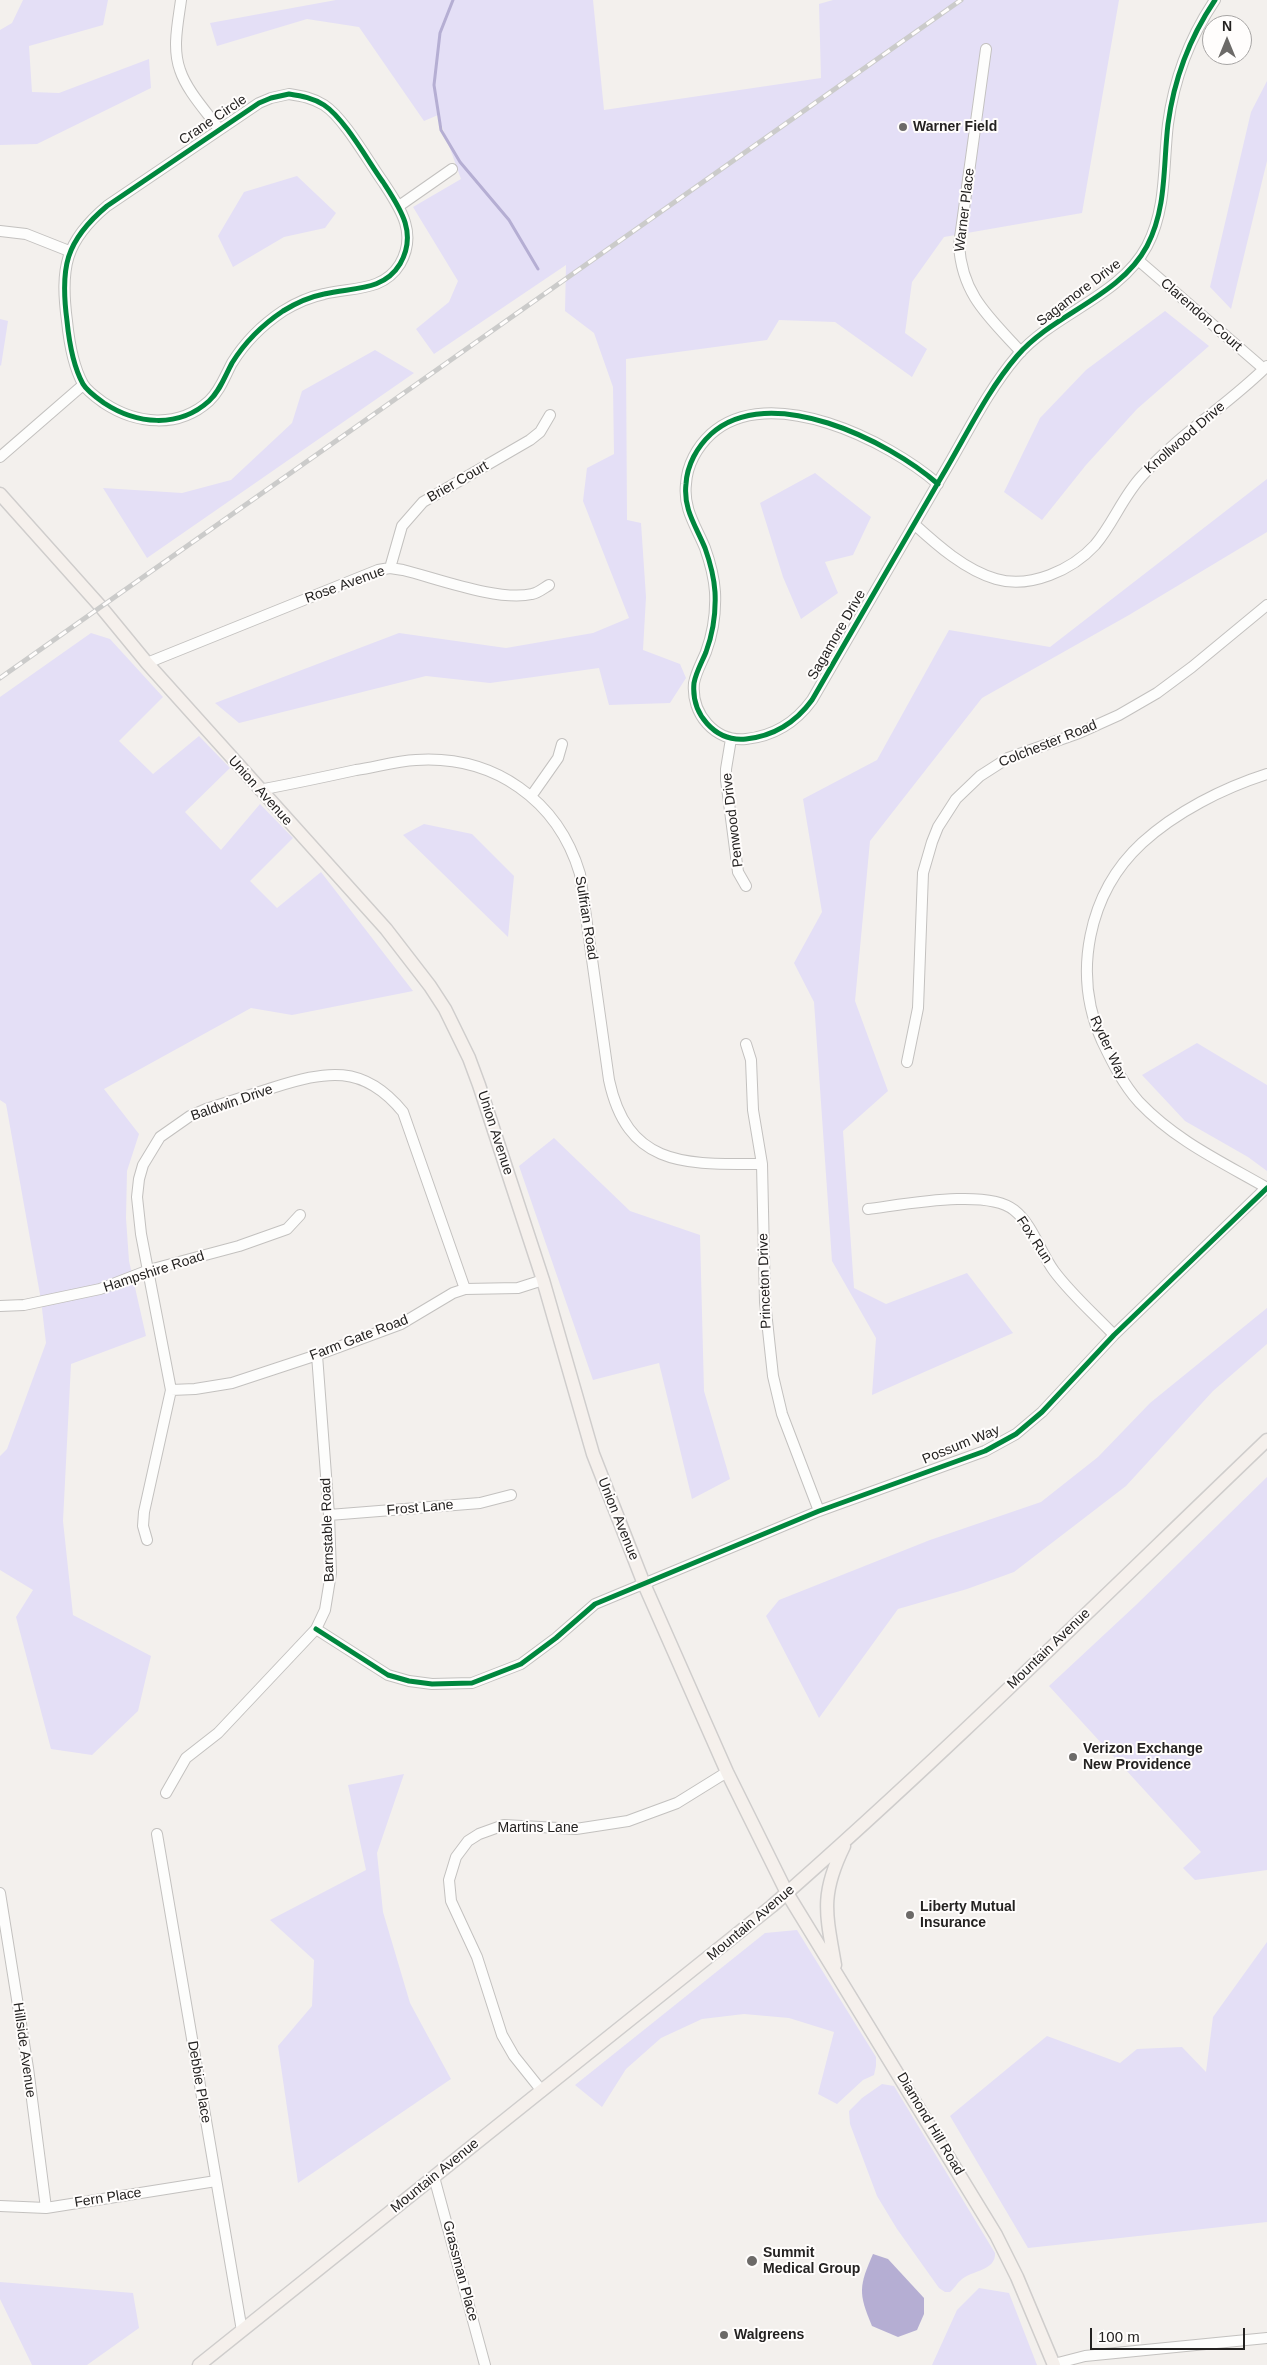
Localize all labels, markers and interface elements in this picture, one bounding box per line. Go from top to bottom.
north arrow [1202,15,1252,65]
text: N [1222,18,1232,34]
street label: Crane Circle [176,91,250,149]
place label: Warner Field [913,119,997,135]
marker: Warner Field [897,121,909,133]
street label: Warner Place [952,167,978,253]
street label: Sagamore Drive [1034,256,1124,330]
street label: Clarendon Court [1157,275,1245,355]
street label: Knollwood Drive [1141,398,1229,478]
street label: Brier Court [424,458,492,506]
street label: Rose Avenue [303,563,387,607]
street label: Sagamore Drive [804,587,870,683]
street label: Colchester Road [997,717,1099,771]
street label: Union Avenue [224,753,296,829]
street label: Penwood Drive [719,772,747,868]
street label: Sulfrian Road [571,875,601,961]
street label: Ryder Way [1086,1013,1130,1083]
street label: Baldwin Drive [189,1081,275,1125]
street label: Union Avenue [473,1089,517,1177]
street label: Fox Run [1013,1213,1055,1267]
street label: Princeton Drive [755,1233,775,1329]
street label: Hampshire Road [101,1248,207,1296]
street label: Farm Gate Road [307,1311,411,1365]
street label: Possum Way [920,1422,1002,1468]
street label: Union Avenue [594,1475,642,1563]
street label: Barnstable Road [318,1478,338,1582]
street label: Frost Lane [386,1497,454,1519]
street label: Mountain Avenue [1004,1605,1094,1693]
place label: Verizon Exchange New Providence [1083,1741,1203,1774]
marker: Verizon Exchange New Providence [1067,1751,1079,1763]
street label: Martins Lane [498,1820,578,1836]
street label: Mountain Avenue [704,1882,798,1964]
place label: Liberty Mutual Insurance [920,1899,1016,1931]
marker: Liberty Mutual Insurance [904,1909,916,1921]
street label: Hillside Avenue [9,2001,39,2099]
street label: Debbie Place [183,2040,215,2124]
street label: Diamond Hill Road [893,2070,967,2178]
street label: Mountain Avenue [387,2135,483,2217]
street label: Fern Place [73,2184,143,2212]
street label: Grassman Place [438,2219,482,2323]
place label: Summit Medical Group [763,2245,860,2278]
marker: Summit Medical Group [745,2254,759,2268]
scale bar [1092,2318,1247,2350]
place label: Walgreens [734,2327,804,2343]
text: 100 m [1098,2328,1140,2345]
marker: Walgreens [718,2329,730,2341]

